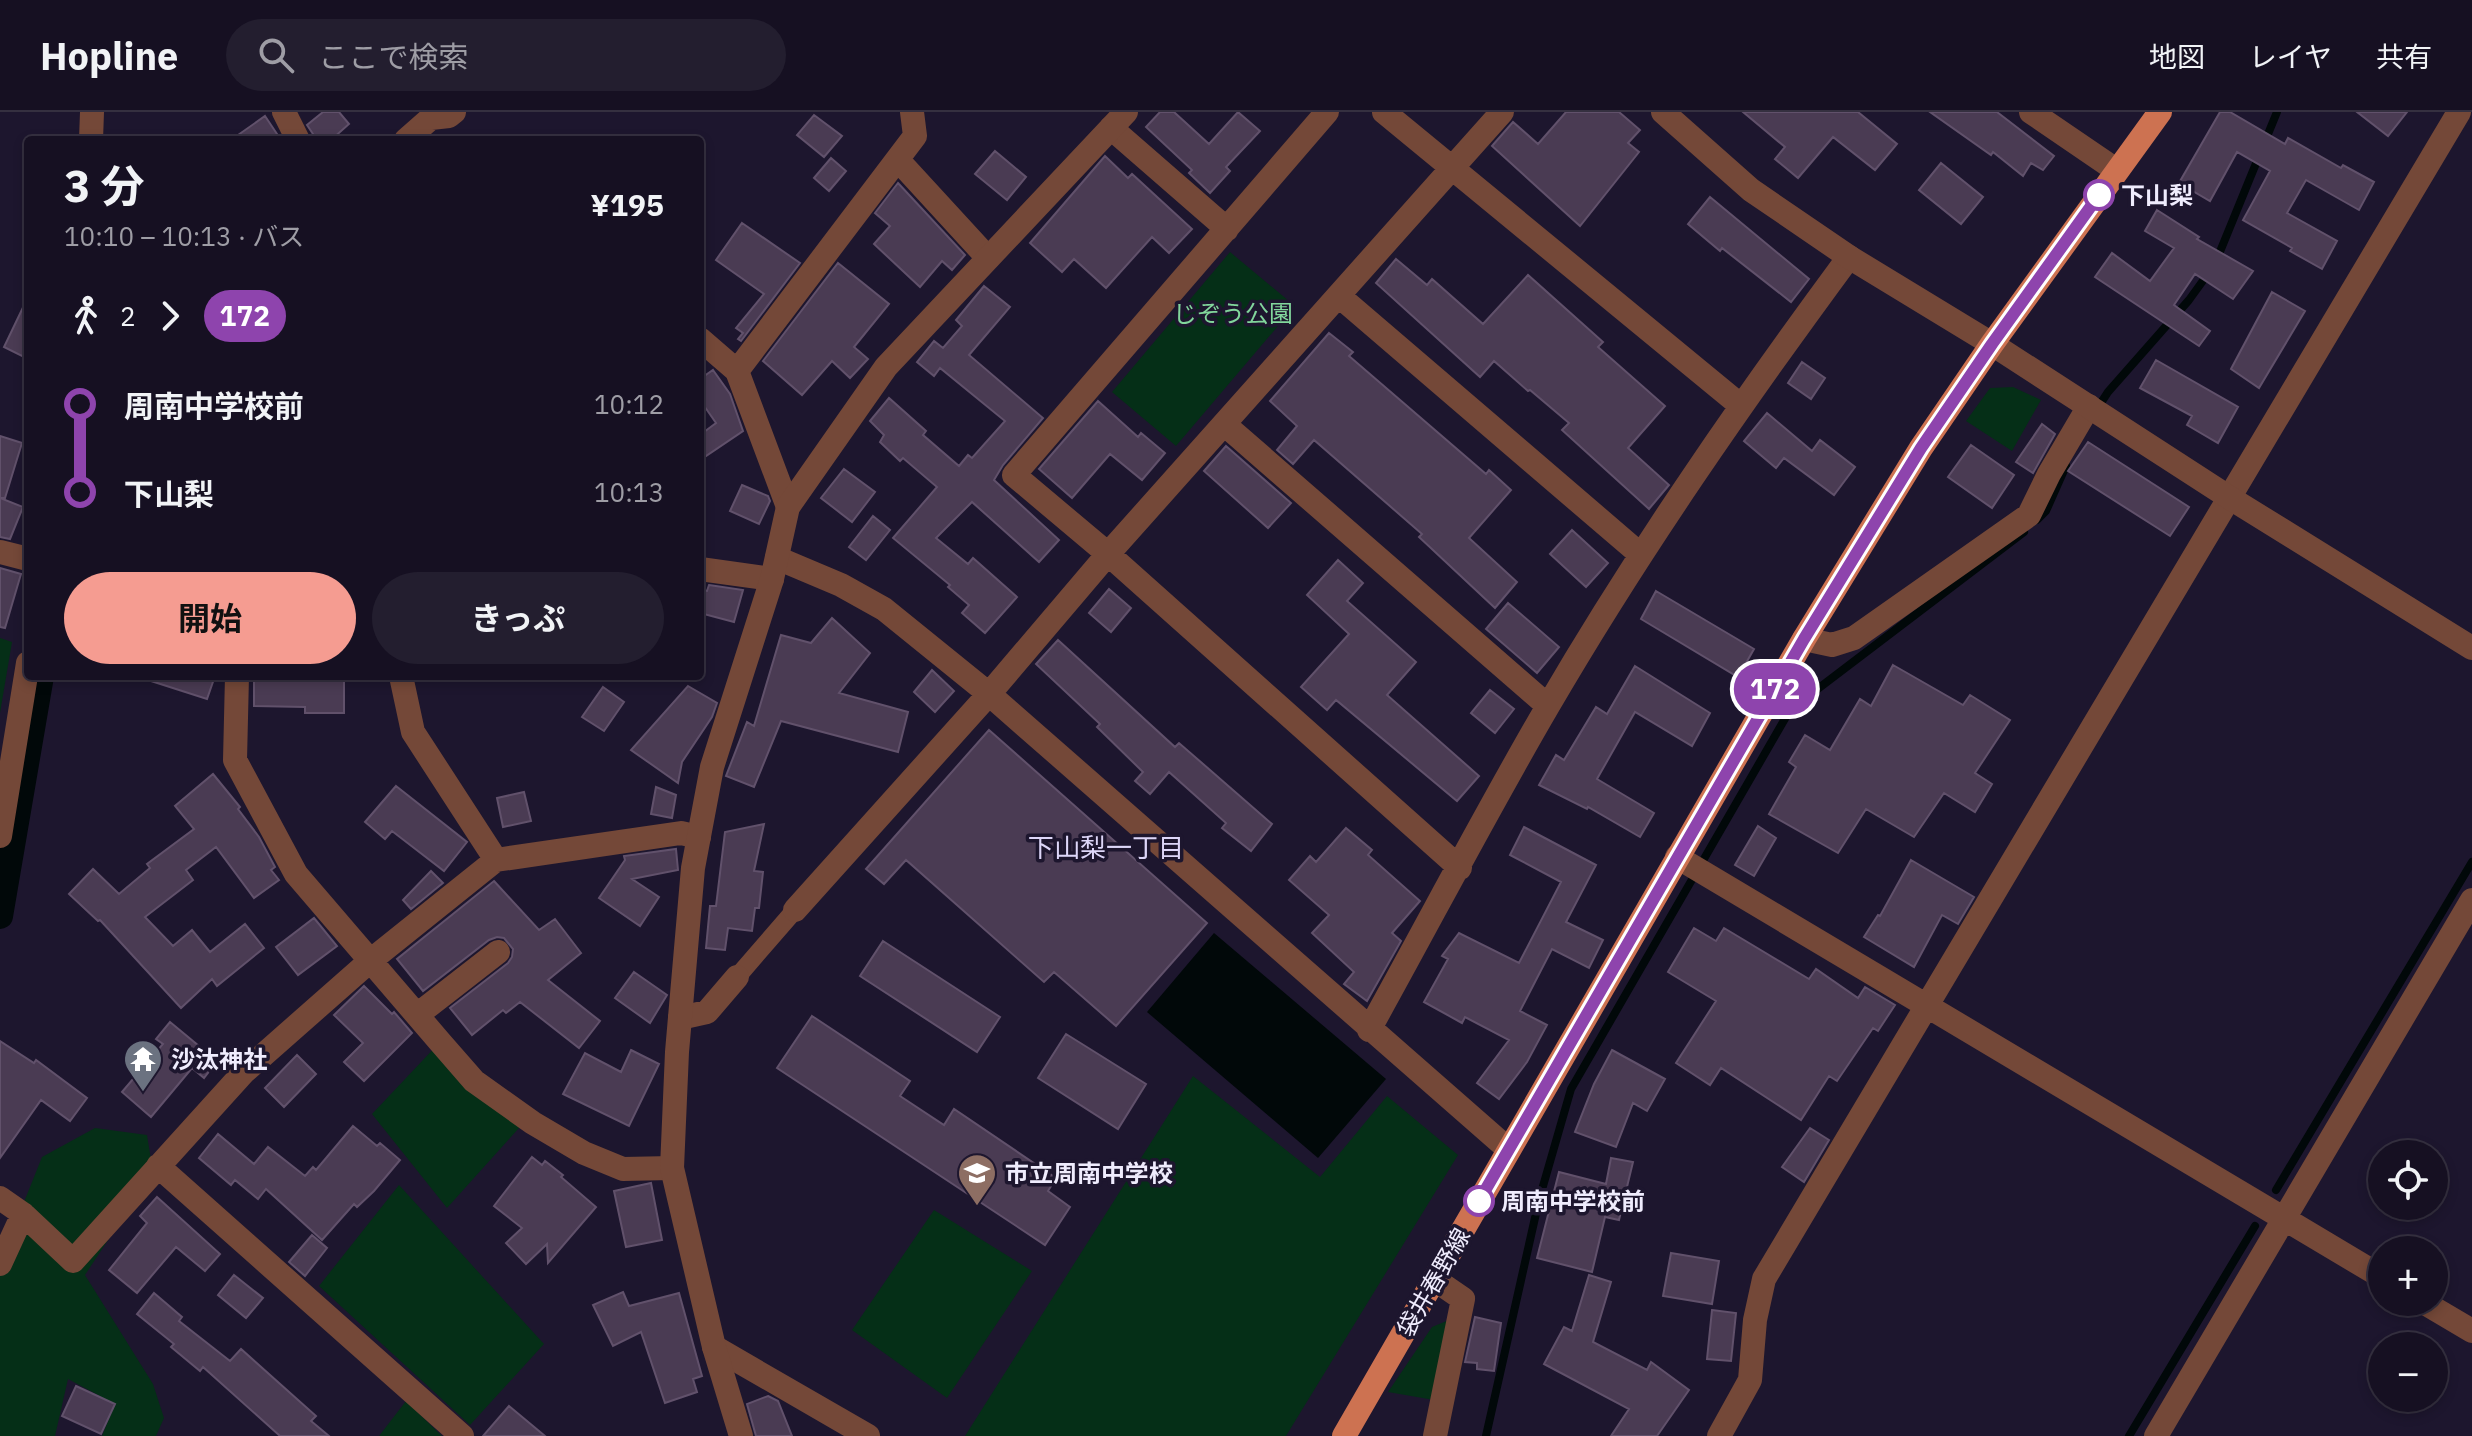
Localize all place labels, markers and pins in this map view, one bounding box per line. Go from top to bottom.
place label: 下山梨 [2121,179,2193,211]
marker: 下山梨 [2084,180,2114,210]
temple icon: 沙汰神社 [122,1038,164,1093]
place label: 沙汰神社 [171,1043,267,1075]
school or university icon: 市立周南中学校 [956,1152,998,1207]
place label: 市立周南中学校 [1005,1157,1173,1189]
place label: 周南中学校前 [1501,1185,1645,1217]
marker: 周南中学校前 [1464,1186,1494,1216]

